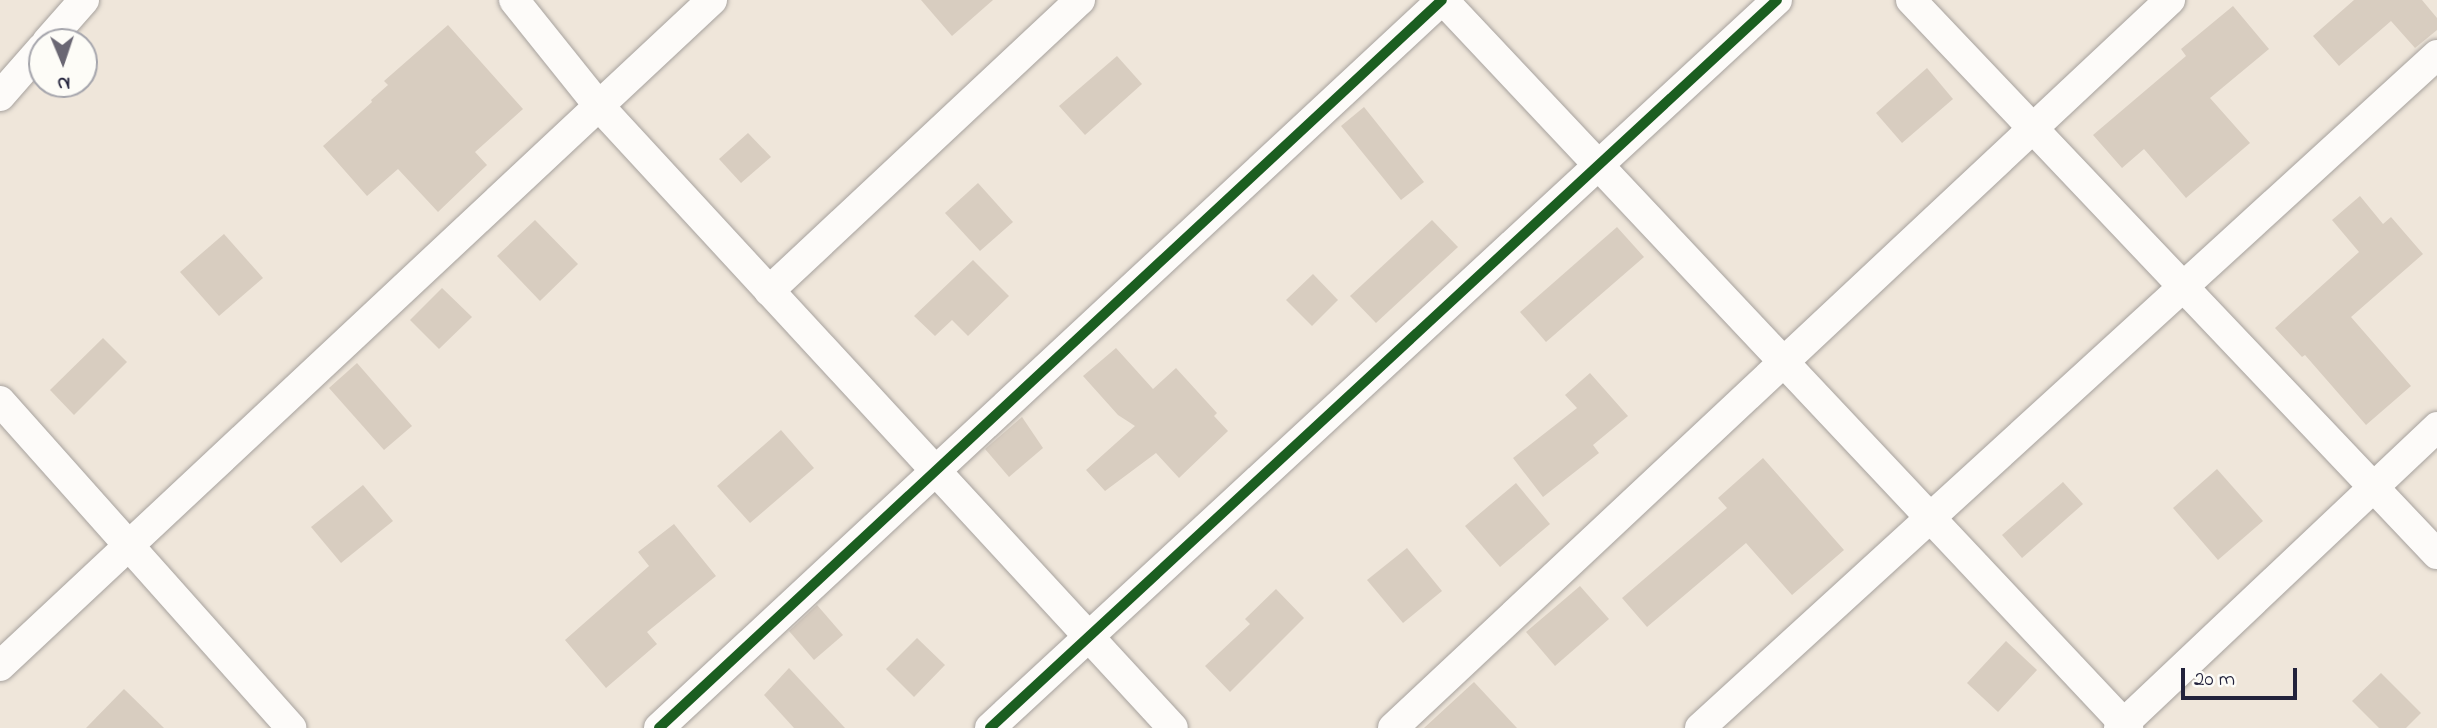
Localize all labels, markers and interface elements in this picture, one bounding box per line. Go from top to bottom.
north arrow [28,28,98,98]
text: N [57,69,71,96]
scale bar [2185,654,2300,698]
text: 20 m [2194,665,2235,695]

